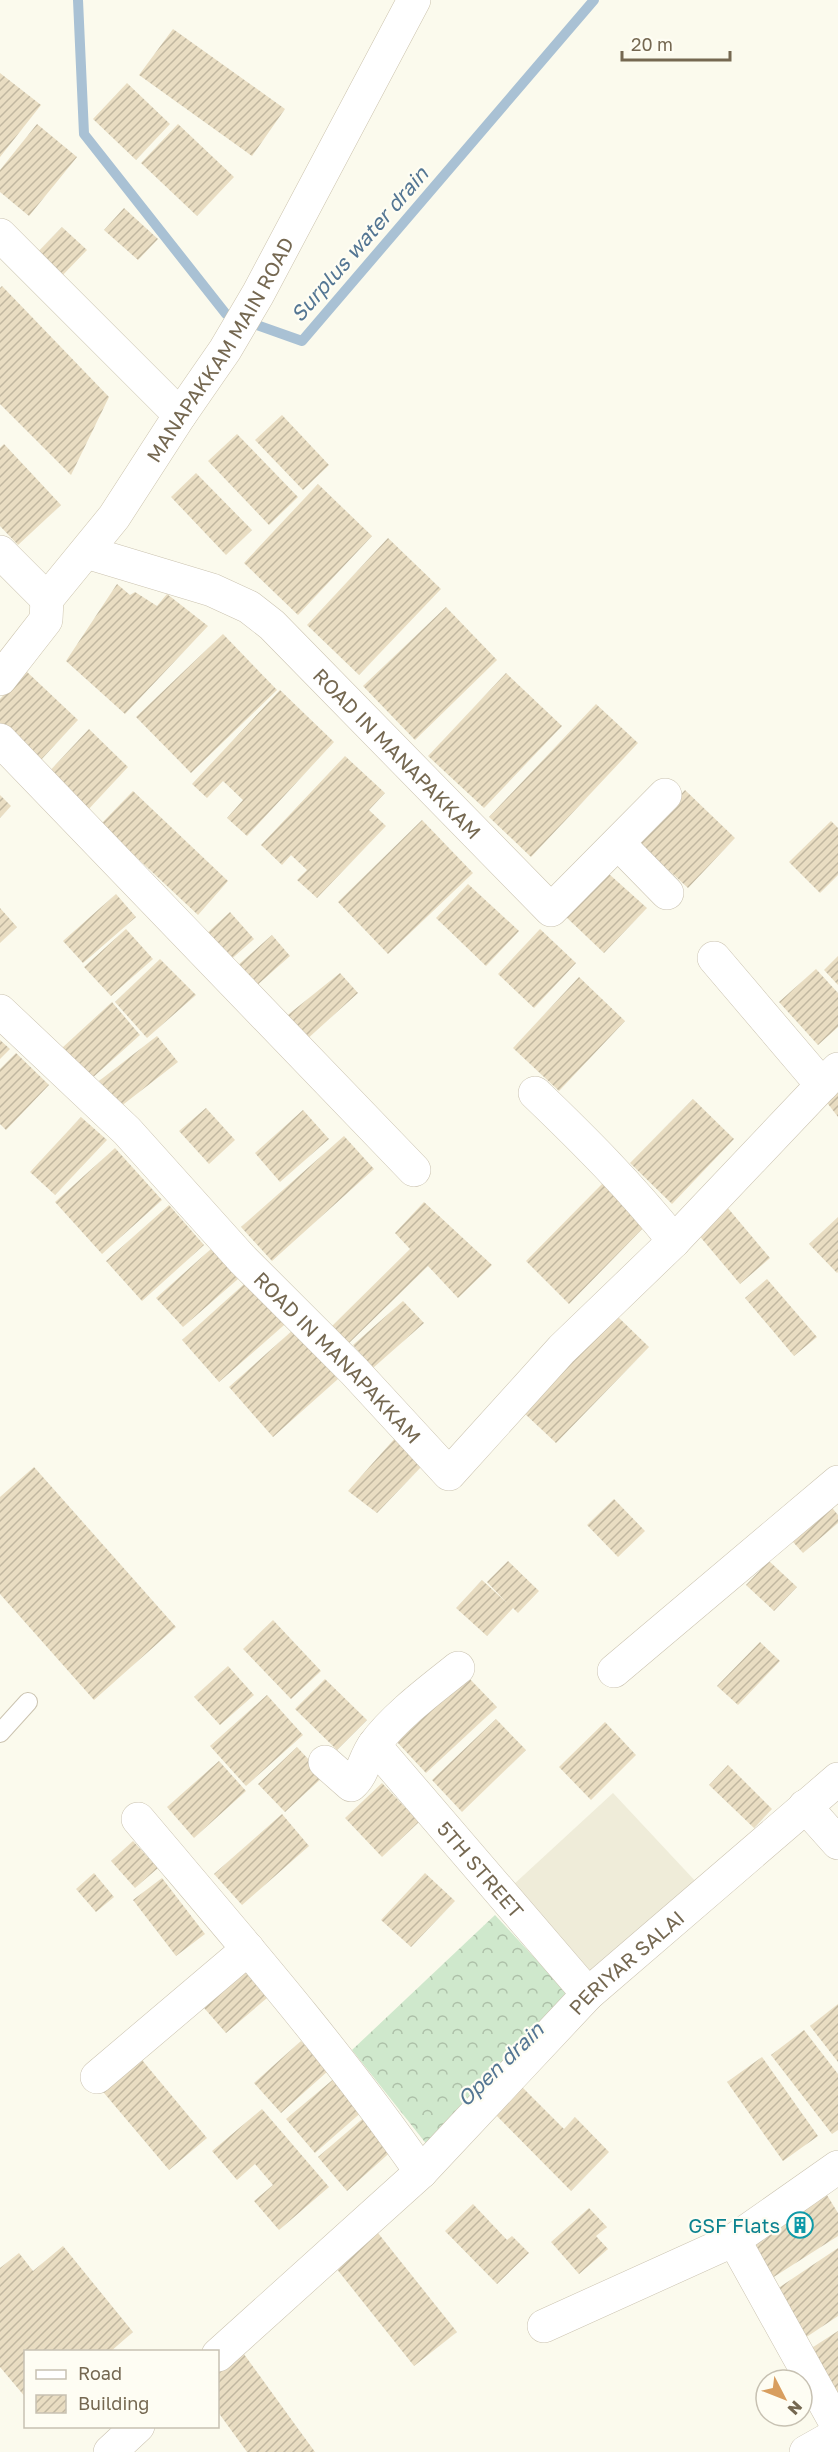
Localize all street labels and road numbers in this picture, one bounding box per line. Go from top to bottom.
street label: MANAPAKKAM MAIN ROAD [141,233,298,466]
street label: ROAD IN MANAPAKKAM [309,663,486,844]
street label: ROAD IN MANAPAKKAM [249,1266,426,1448]
street label: 5TH STREET [433,1816,529,1923]
street label: PERIYAR SALAI [563,1905,689,2019]

